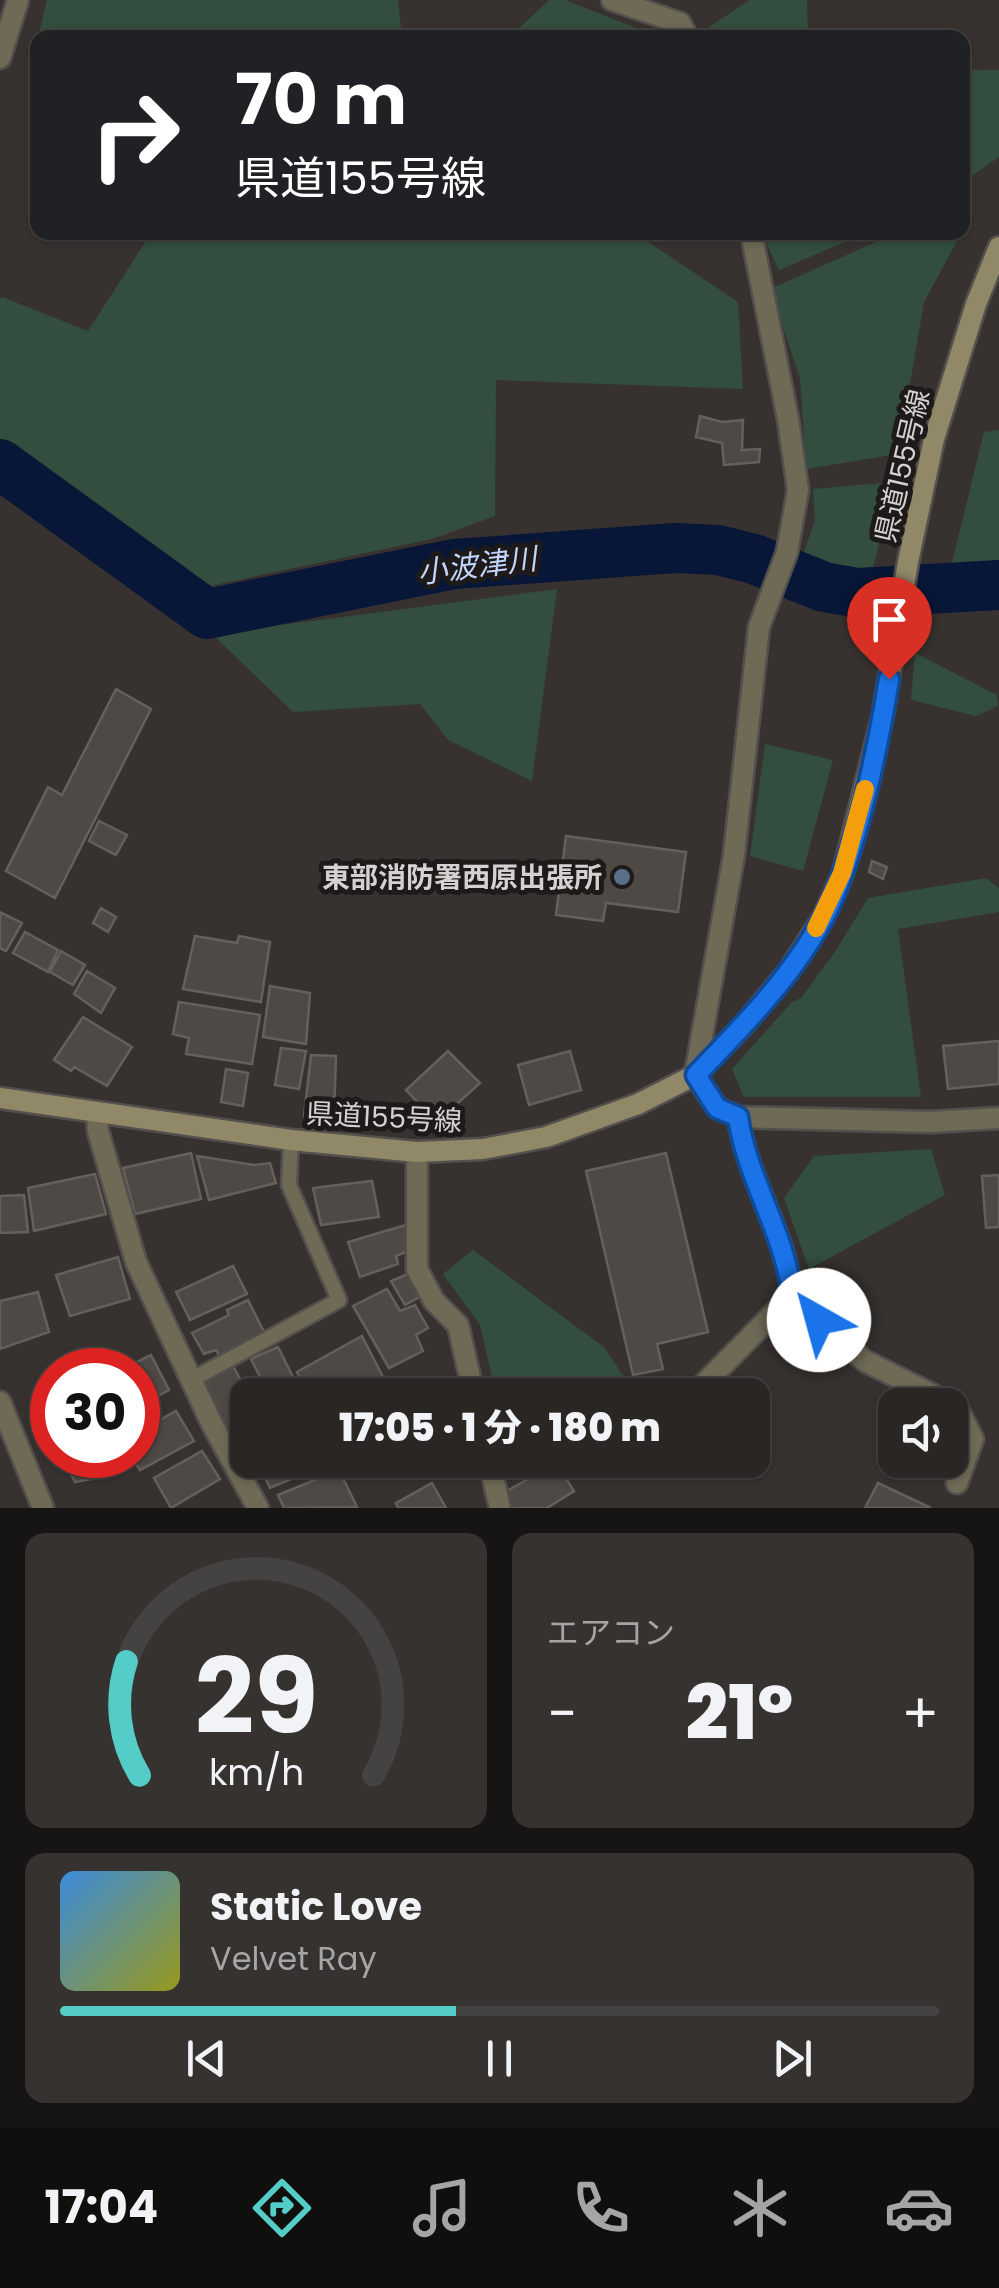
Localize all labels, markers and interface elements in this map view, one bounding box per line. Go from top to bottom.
text: 70 m [235,50,407,149]
icon: right [70,70,200,200]
text: 県道155号線 [235,147,486,210]
street label: 県道155号線 [866,386,939,547]
water label: 小波津川 [415,536,542,594]
pin [847,577,932,680]
icon: arrive [862,592,917,647]
place label: 東部消防署西原出張所 [322,858,602,897]
marker: 東部消防署西原出張所 [611,866,633,888]
street label: 県道155号線 [305,1094,463,1141]
position arrow [767,1268,871,1372]
speed limit sign: 30 [30,1348,160,1478]
map controls [878,1388,968,1478]
button: sound [878,1388,968,1478]
text: 17:05 · 1 分 · 180 m [339,1401,661,1454]
text: エアコン [547,1610,675,1655]
text: 29 [194,1624,318,1769]
text: 21° [686,1660,793,1765]
text: − [547,1675,577,1752]
text: + [901,1675,939,1752]
text: km/h [208,1747,304,1798]
text: Static Love [210,1880,422,1933]
text: Velvet Ray [210,1936,376,1981]
icon: previous [179,2031,234,2086]
icon: pause [472,2031,527,2086]
icon: next [765,2031,820,2086]
icon: directions [247,2173,317,2243]
icon: music [407,2173,477,2243]
icon: phone [566,2173,636,2243]
icon: climate [725,2173,795,2243]
icon: car [884,2173,954,2243]
text: 17:04 [45,2176,158,2239]

